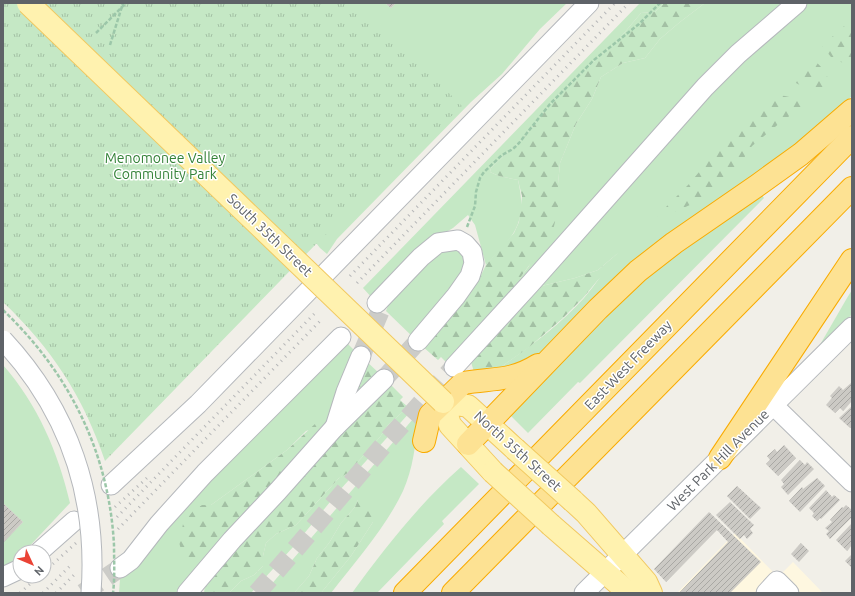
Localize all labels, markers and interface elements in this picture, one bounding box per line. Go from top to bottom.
park label: Menomonee Valley Community Park [105,150,226,182]
street label: South 35th Street [224,190,316,280]
street label: East-West Freeway [581,317,675,413]
street label: West Park Hill Avenue [664,406,772,514]
street label: North 35th Street [471,408,565,495]
north arrow [12,544,52,584]
text: N [32,564,46,578]

